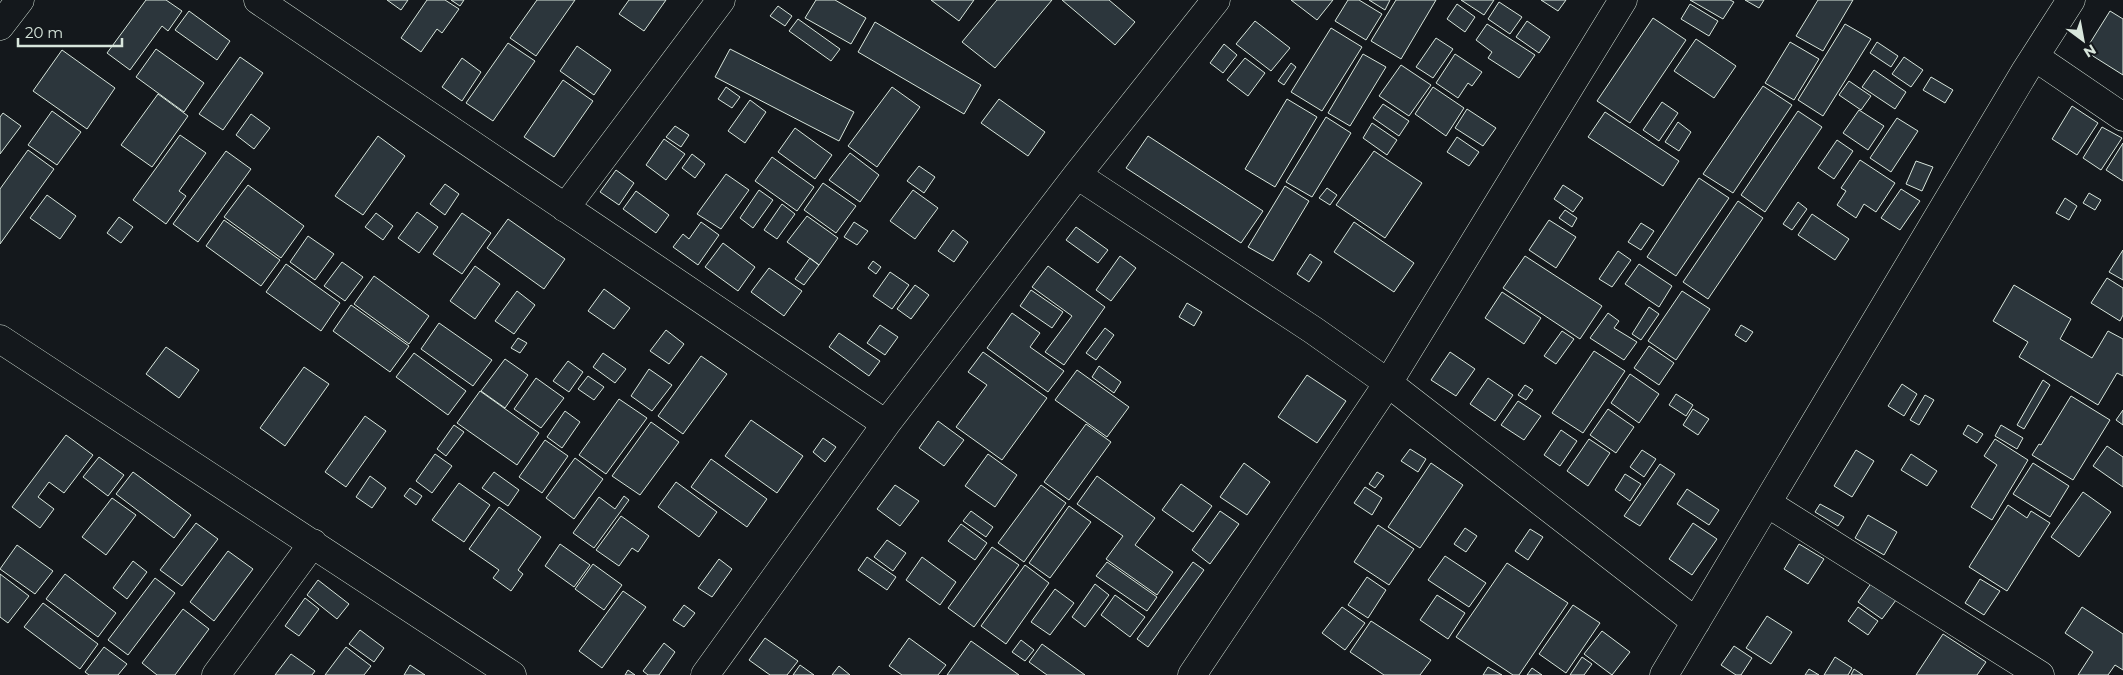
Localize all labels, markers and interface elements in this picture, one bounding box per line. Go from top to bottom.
scale bar [18,15,121,47]
north arrow [2058,15,2108,65]
text: 20 m [25,23,63,42]
text: N [2080,40,2099,62]

